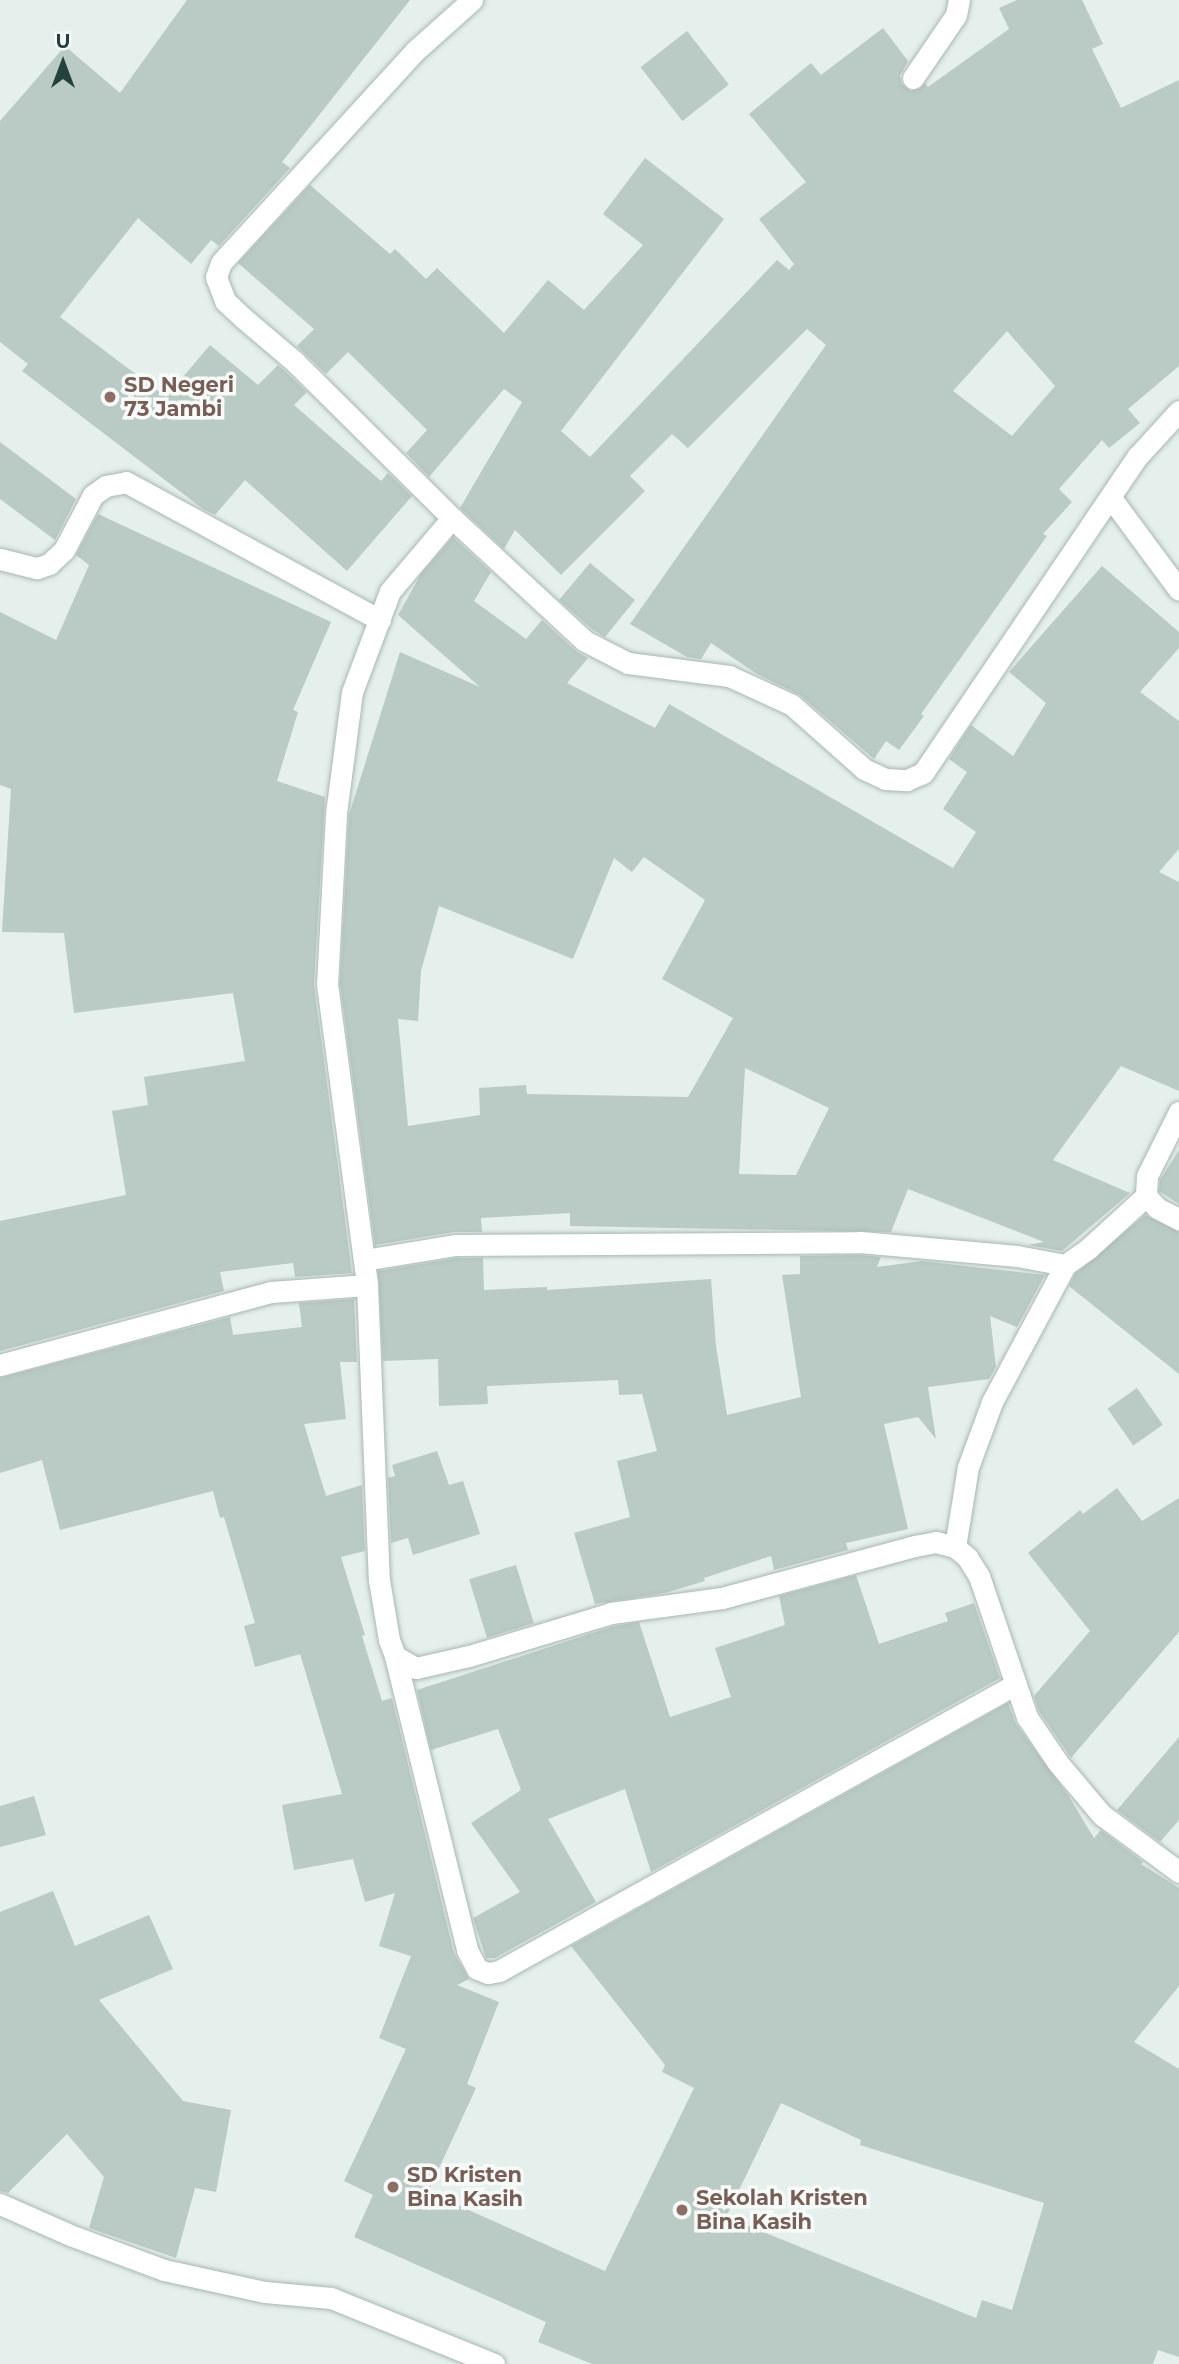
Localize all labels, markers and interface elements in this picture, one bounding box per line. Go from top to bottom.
north arrow [28,28,98,98]
text: U [56,30,70,53]
place label: SD Negeri 73 Jambi [124,372,234,422]
marker: SD Negeri 73 Jambi [102,389,118,405]
place label: SD Kristen Bina Kasih [407,2162,523,2212]
marker: SD Kristen Bina Kasih [385,2179,401,2195]
place label: Sekolah Kristen Bina Kasih [696,2185,868,2235]
marker: Sekolah Kristen Bina Kasih [674,2202,690,2218]

